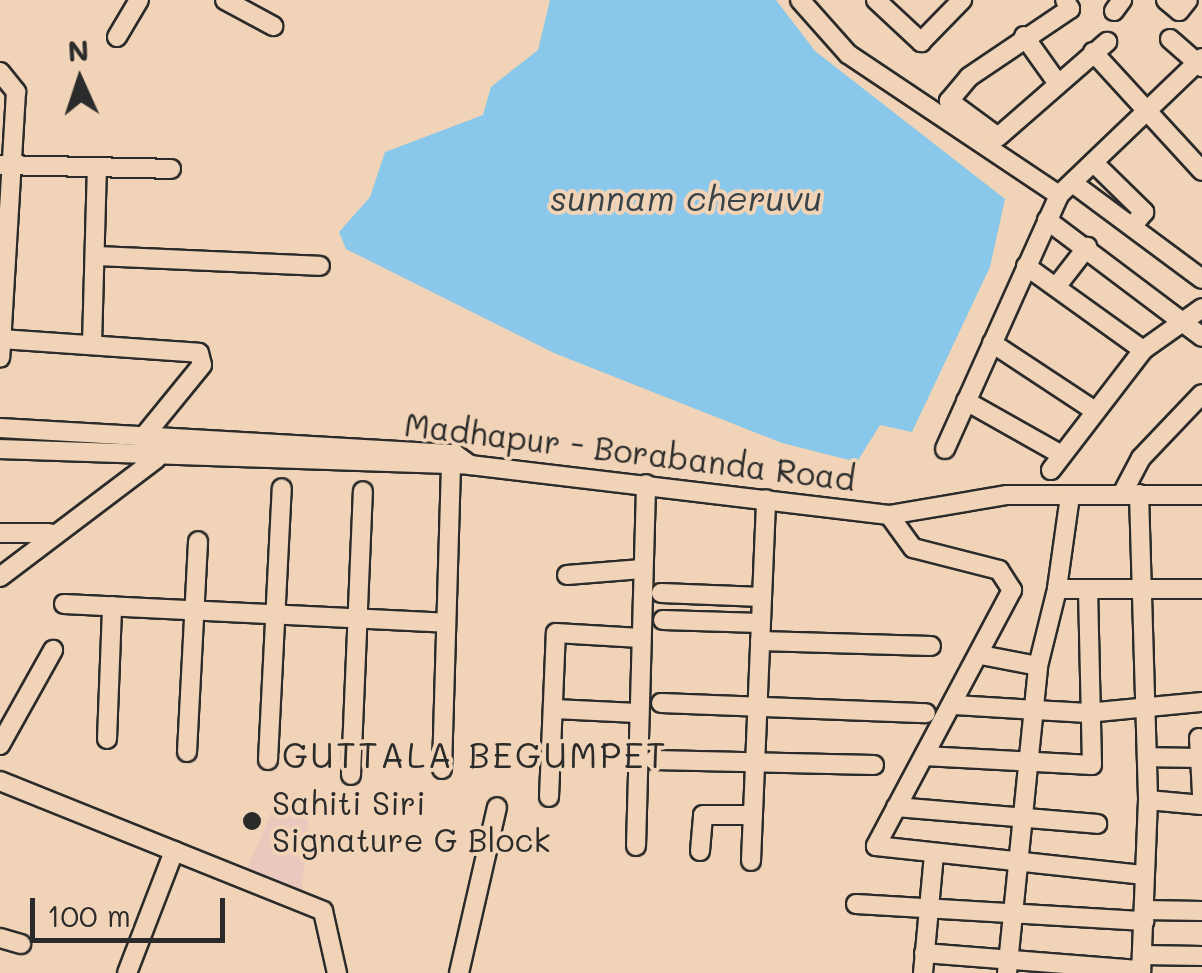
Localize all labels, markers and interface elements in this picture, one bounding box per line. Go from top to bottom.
north arrow [30,30,130,130]
text: N [67,32,90,69]
water label: sunnam cheruvu [550,176,822,218]
street label: Madhapur - Borabanda Road [402,404,858,498]
district label: GUTTALA BEGUMPET [282,733,668,775]
place label: Sahiti Siri Signature G Block [272,784,550,859]
marker: Sahiti Siri Signature G Block [241,810,263,832]
scale bar [35,878,230,940]
text: 100 m [47,895,131,935]

